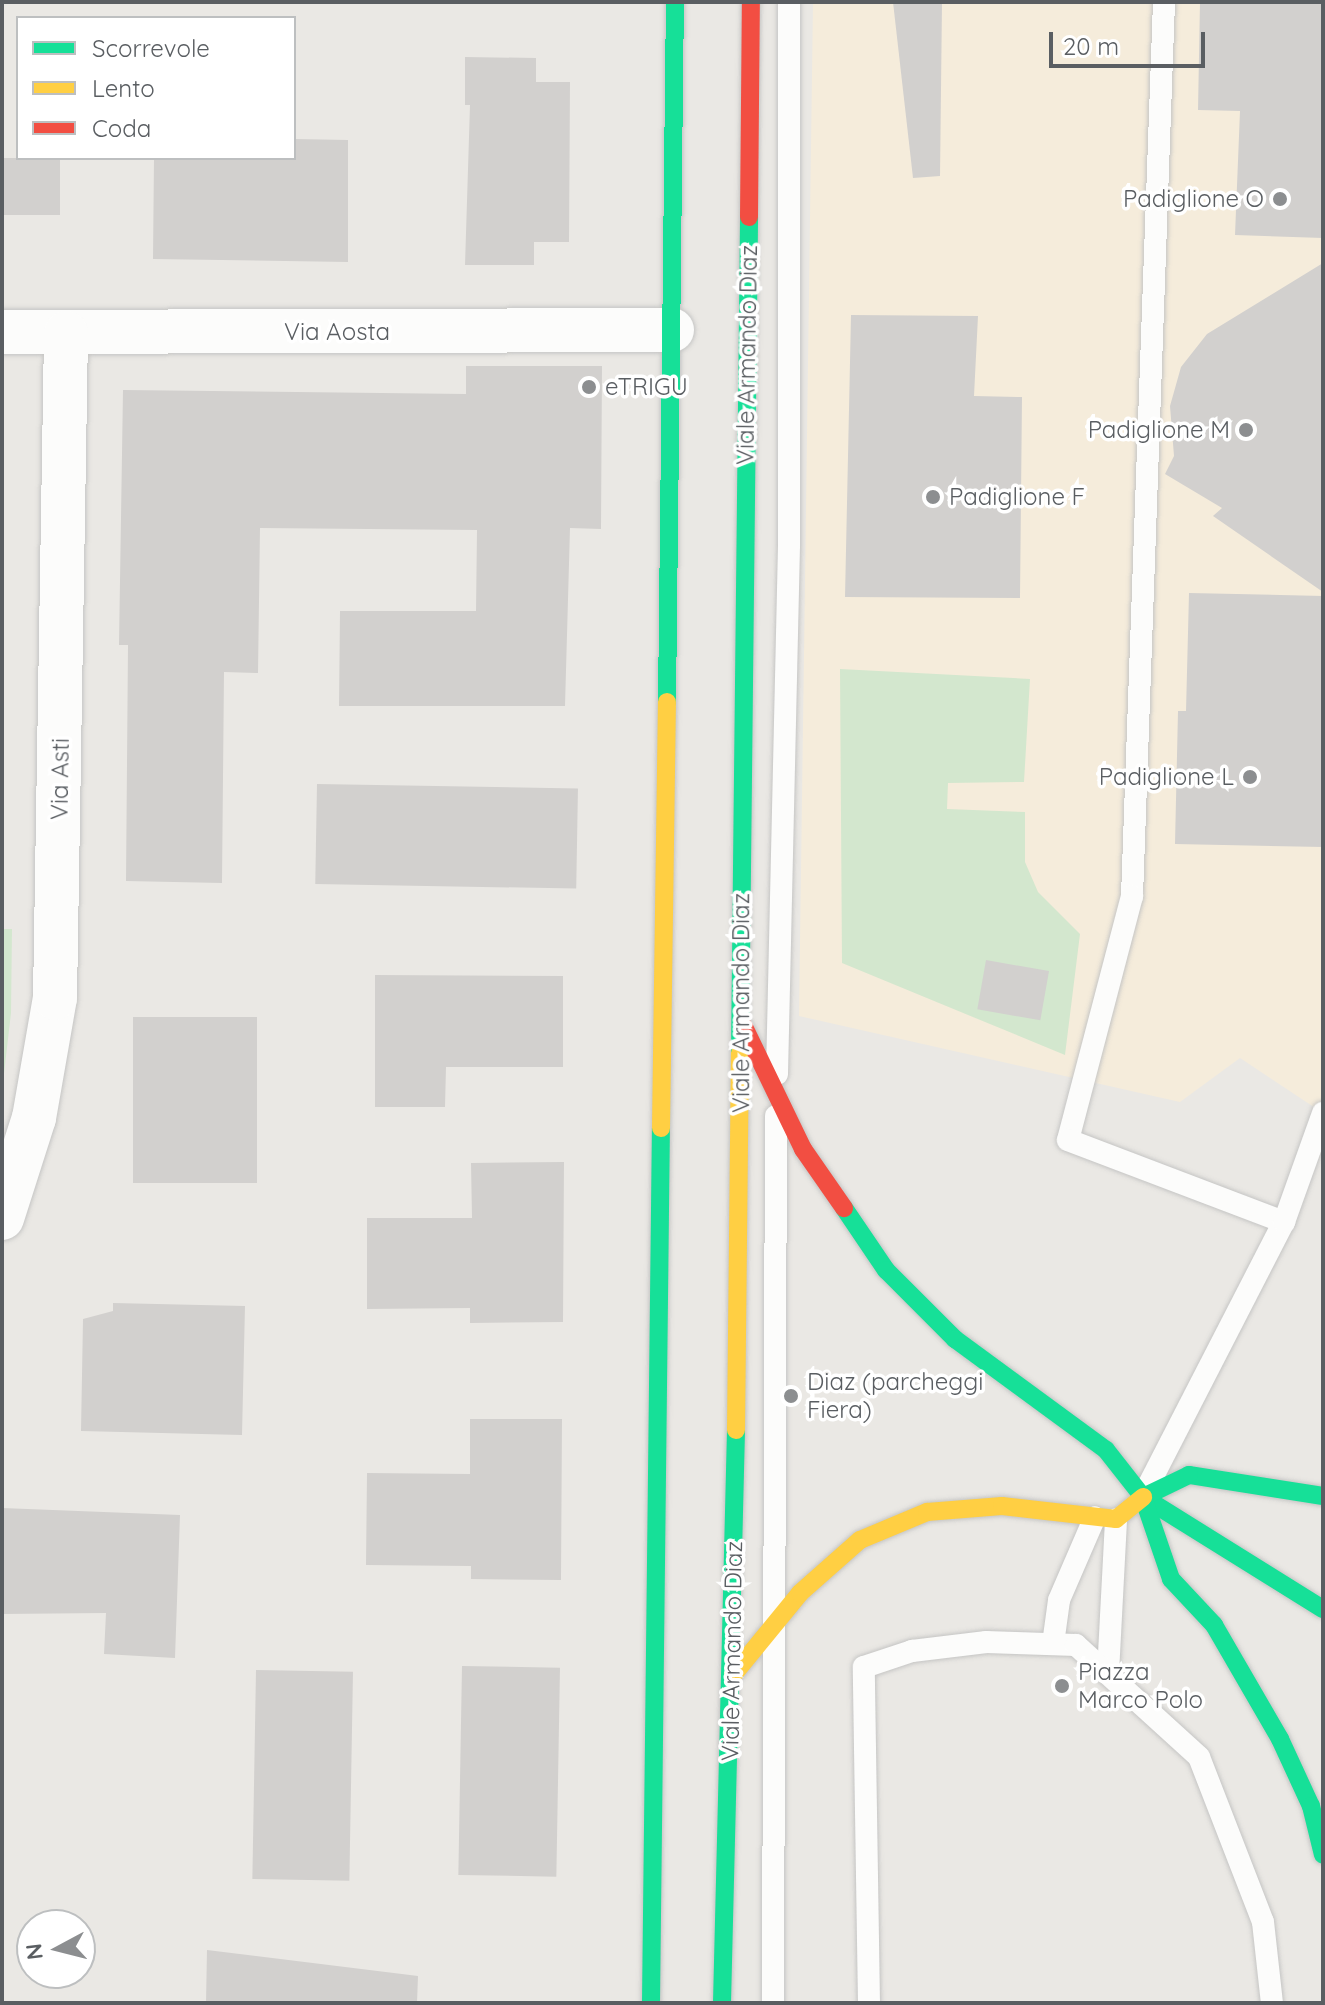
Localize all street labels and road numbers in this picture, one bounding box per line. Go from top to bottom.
street label: Viale Armando Diaz [731,245,763,465]
street label: Via Aosta [284,318,390,346]
street label: Via Asti [45,738,75,820]
street label: Viale Armando Diaz [727,893,755,1113]
street label: Viale Armando Diaz [716,1541,748,1761]

